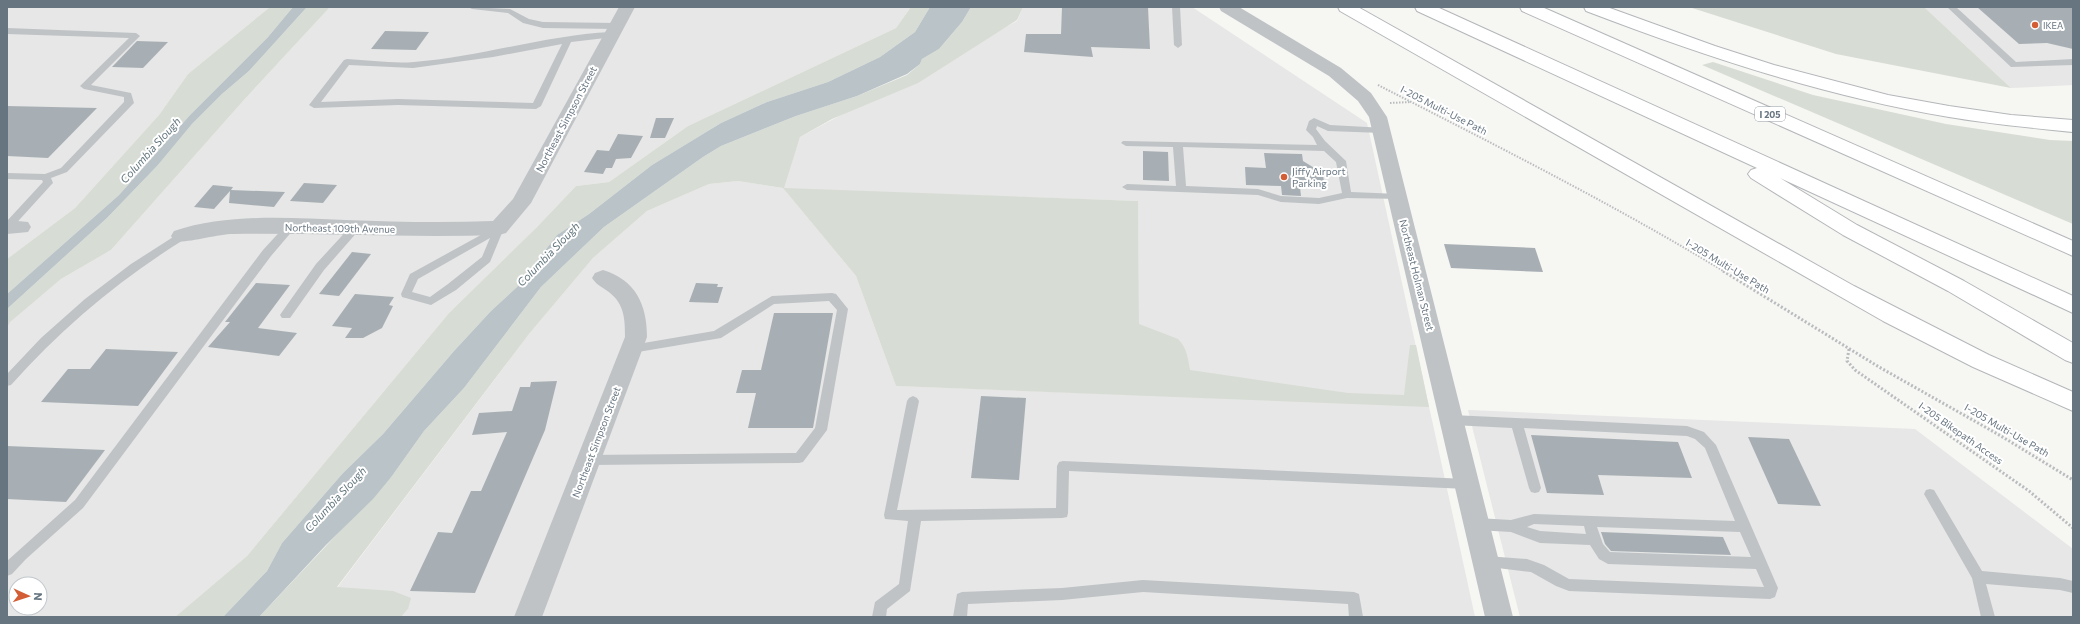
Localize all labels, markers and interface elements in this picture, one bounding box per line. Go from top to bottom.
marker: IKEA [2030,20,2040,30]
place label: IKEA [2043,20,2063,31]
street label: Northeast Simpson Street [533,64,599,174]
street label: I-205 Multi-Use Path [1399,83,1489,137]
road number: I 205 [1755,107,1785,121]
water label: Columbia Slough [117,114,183,186]
place label: Jiffy Airport Parking [1292,165,1346,189]
marker: Jiffy Airport Parking [1279,172,1289,182]
street label: Northeast Holman Street [1397,218,1437,332]
water label: Columbia Slough [514,219,582,289]
street label: Northeast 109th Avenue [285,221,395,235]
street label: I-205 Multi-Use Path [1684,236,1772,296]
street label: Northeast Simpson Street [569,385,623,499]
street label: I-205 Bikepath Access [1917,399,2006,467]
street label: I-205 Multi-Use Path [1963,401,2051,459]
water label: Columbia Slough [302,464,368,534]
north arrow [8,576,48,616]
text: N [32,592,45,601]

